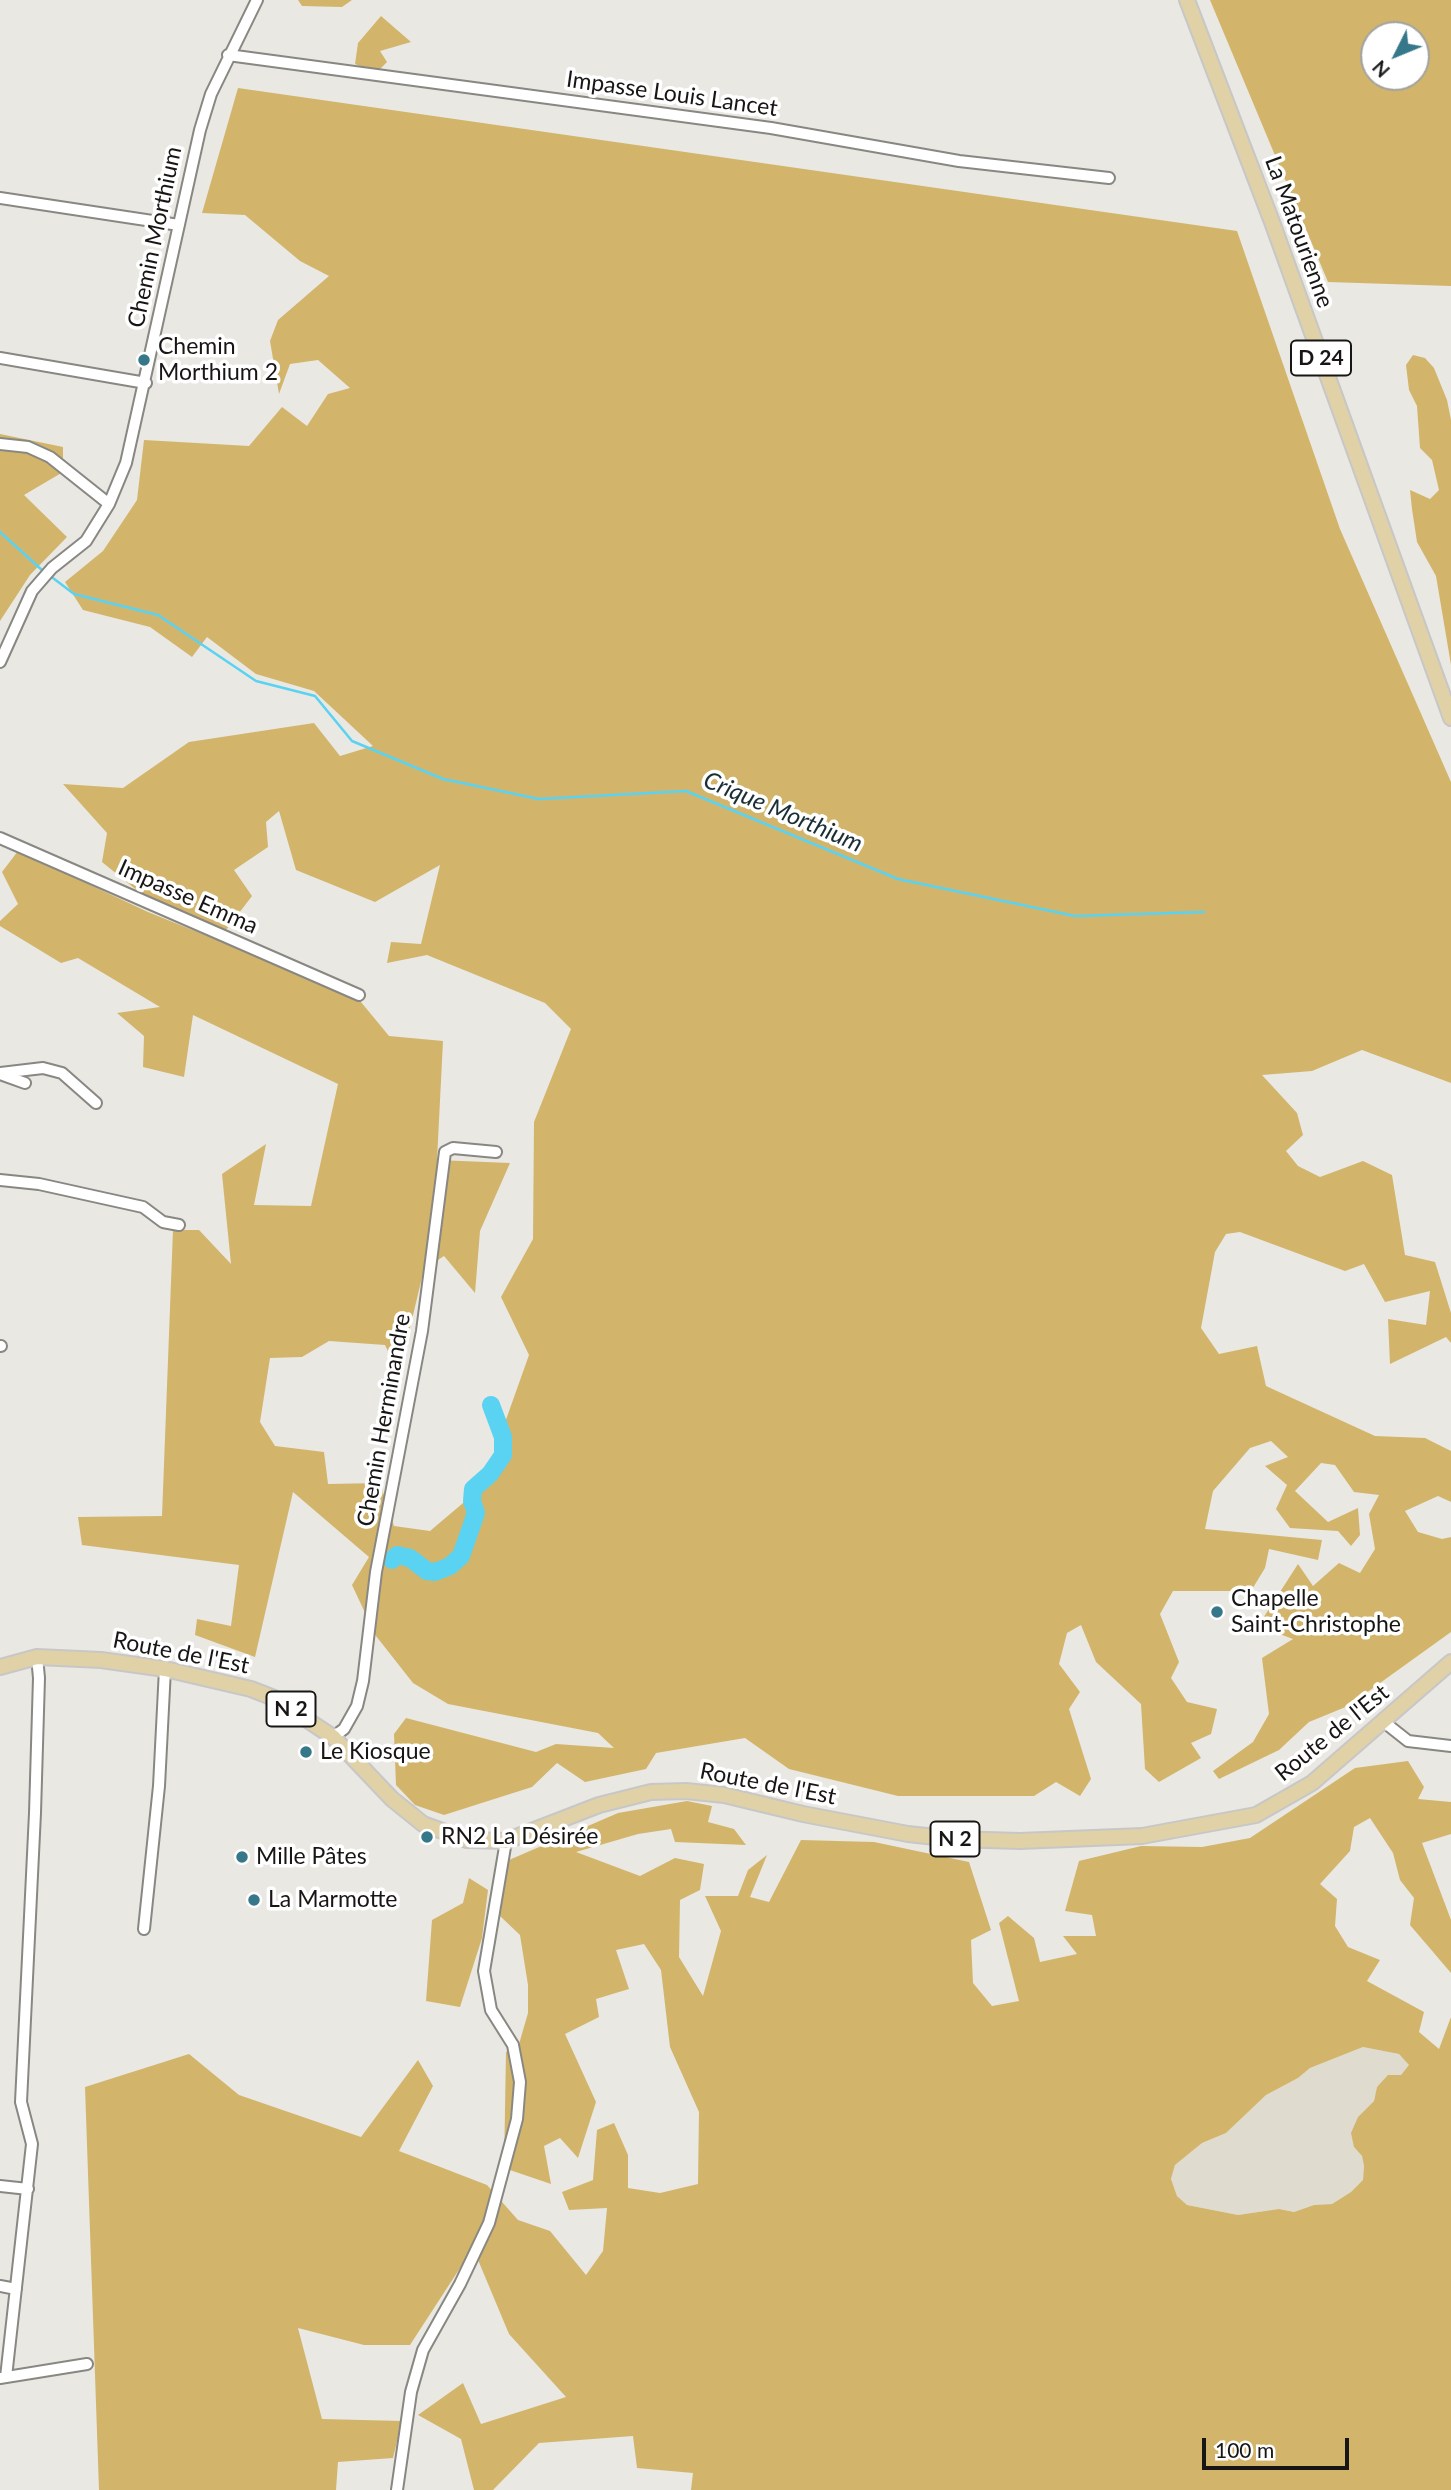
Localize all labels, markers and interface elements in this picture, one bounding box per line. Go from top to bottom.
north arrow [1360,21,1430,91]
text: N [1367,56,1394,83]
street label: Impasse Louis Lancet [565,66,779,122]
street label: Chemin Morthium [122,144,188,330]
street label: La Matourienne [1259,152,1339,312]
place label: Chemin Morthium 2 [158,333,278,387]
road number: D 24 [1291,340,1351,376]
marker: Chemin Morthium 2 [136,352,152,368]
water label: Crique Morthium [699,766,867,858]
street label: Impasse Emma [114,854,262,940]
street label: Chemin Herminandre [352,1311,416,1529]
place label: Chapelle Saint-Christophe [1231,1585,1401,1639]
marker: Chapelle Saint-Christophe [1209,1604,1225,1620]
street label: Route de l'Est [111,1626,251,1680]
street label: Route de l'Est [1270,1679,1394,1787]
road number: N 2 [266,1692,316,1726]
place label: Le Kiosque [320,1738,431,1766]
marker: Le Kiosque [298,1744,314,1760]
street label: Route de l'Est [698,1757,838,1811]
road number: N 2 [930,1822,979,1856]
place label: RN2 La Désirée [441,1823,598,1851]
marker: RN2 La Désirée [419,1829,435,1845]
place label: Mille Pâtes [256,1843,367,1871]
marker: Mille Pâtes [234,1849,250,1865]
place label: La Marmotte [268,1886,397,1914]
marker: La Marmotte [246,1892,262,1908]
scale bar [1206,2424,1353,2468]
text: 100 m [1215,2437,1274,2462]

